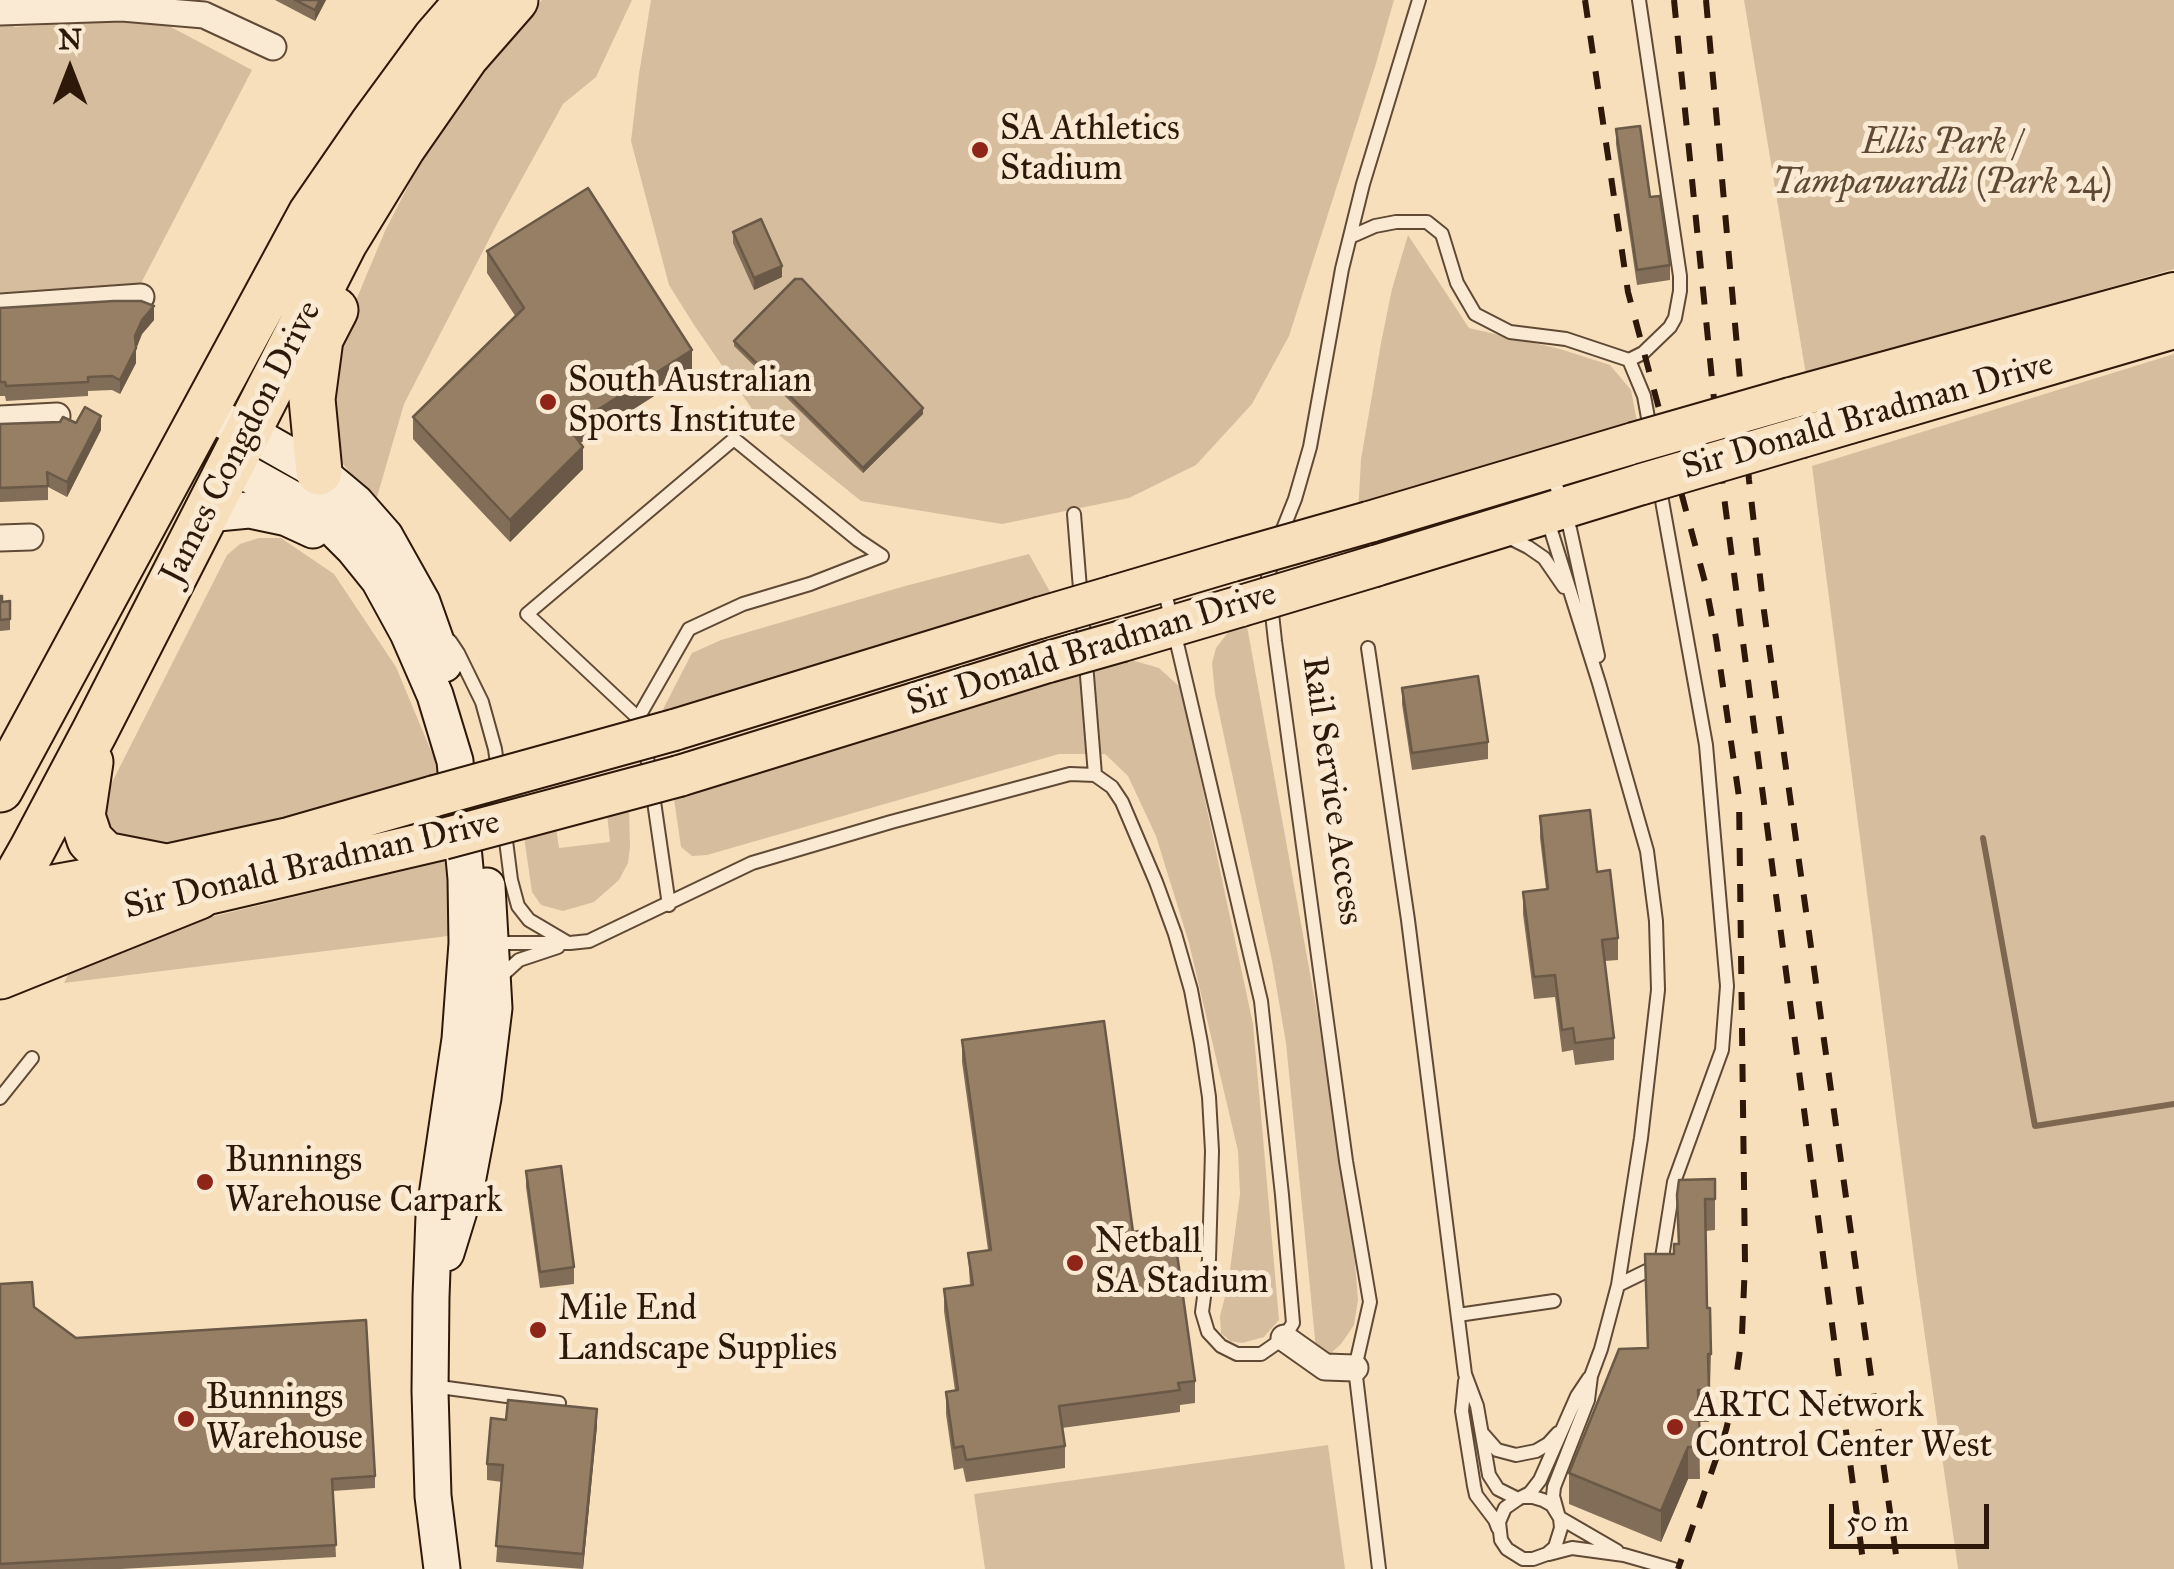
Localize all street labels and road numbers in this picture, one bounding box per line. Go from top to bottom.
street label: James Congdon Drive [152,294,332,592]
street label: Sir Donald Bradman Drive [1678,344,2058,490]
street label: Sir Donald Bradman Drive [902,574,1282,726]
street label: Rail Service Access [1291,654,1371,928]
street label: Sir Donald Bradman Drive [120,802,504,930]

